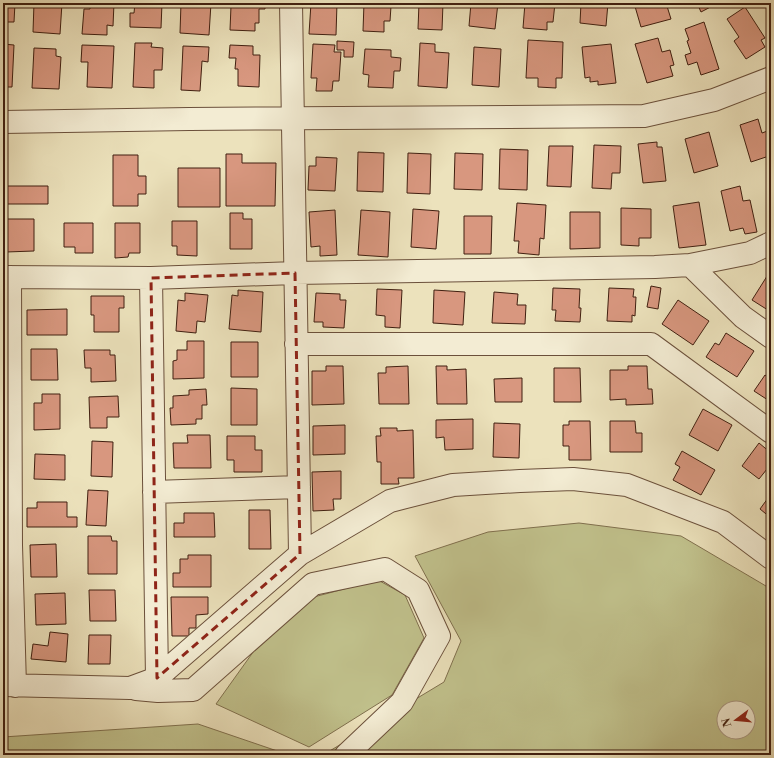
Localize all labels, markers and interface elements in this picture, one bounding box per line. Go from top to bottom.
north arrow [716,700,756,740]
text: N [719,716,735,729]

